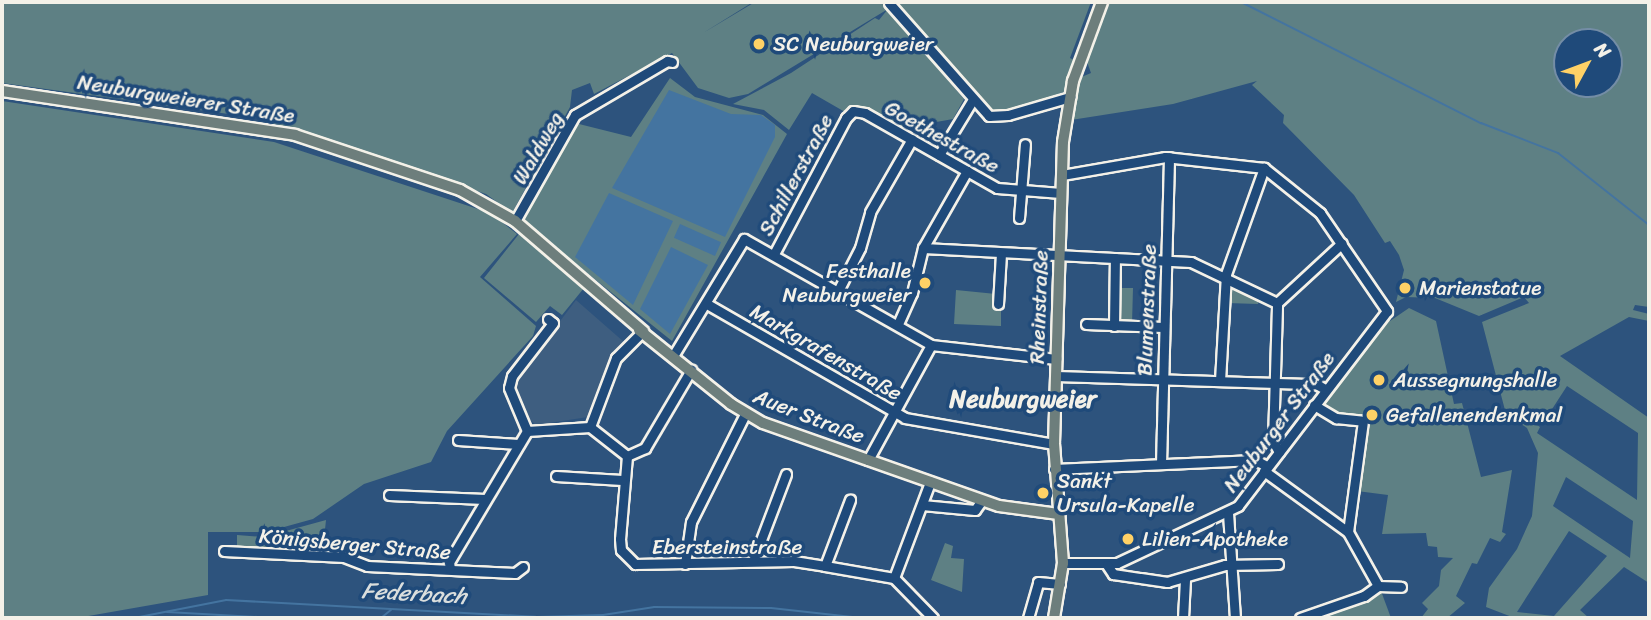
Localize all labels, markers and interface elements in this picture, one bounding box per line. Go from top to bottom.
north arrow [1553,28,1623,98]
place label: SC Neuburgweier [773,31,933,57]
text: N [1586,34,1619,66]
marker: SC Neuburgweier [751,36,767,52]
street label: Neuburgweierer Straße [75,69,297,129]
street label: Goethestraße [880,95,1004,179]
street label: Waldweg [507,107,569,189]
street label: Schillerstraße [753,110,839,240]
street label: Blumenstraße [1132,244,1162,376]
street label: Rheinstraße [1024,250,1054,364]
place label: Festhalle Neuburgweier [783,258,911,308]
marker: Festhalle Neuburgweier [917,275,933,291]
place label: Marienstatue [1419,275,1541,301]
marker: Marienstatue [1397,280,1413,296]
street label: Markgrafenstraße [746,298,906,406]
street label: Neuburger Straße [1218,346,1340,498]
place label: Aussegnungshalle [1393,367,1557,393]
marker: Aussegnungshalle [1371,372,1387,388]
street label: Auer Straße [750,383,868,449]
district label: Neuburgweier [950,386,1096,414]
place label: Gefallenendenkmal [1386,402,1562,428]
marker: Gefallenendenkmal [1364,407,1380,423]
place label: Sankt Ursula-Kapelle [1057,468,1195,518]
marker: Sankt Ursula-Kapelle [1035,485,1051,501]
street label: Königsberger Straße [258,523,452,565]
place label: Lilien-Apotheke [1142,526,1288,552]
marker: Lilien-Apotheke [1120,531,1136,547]
street label: Ebersteinstraße [652,534,802,560]
water label: Federbach [361,577,467,611]

